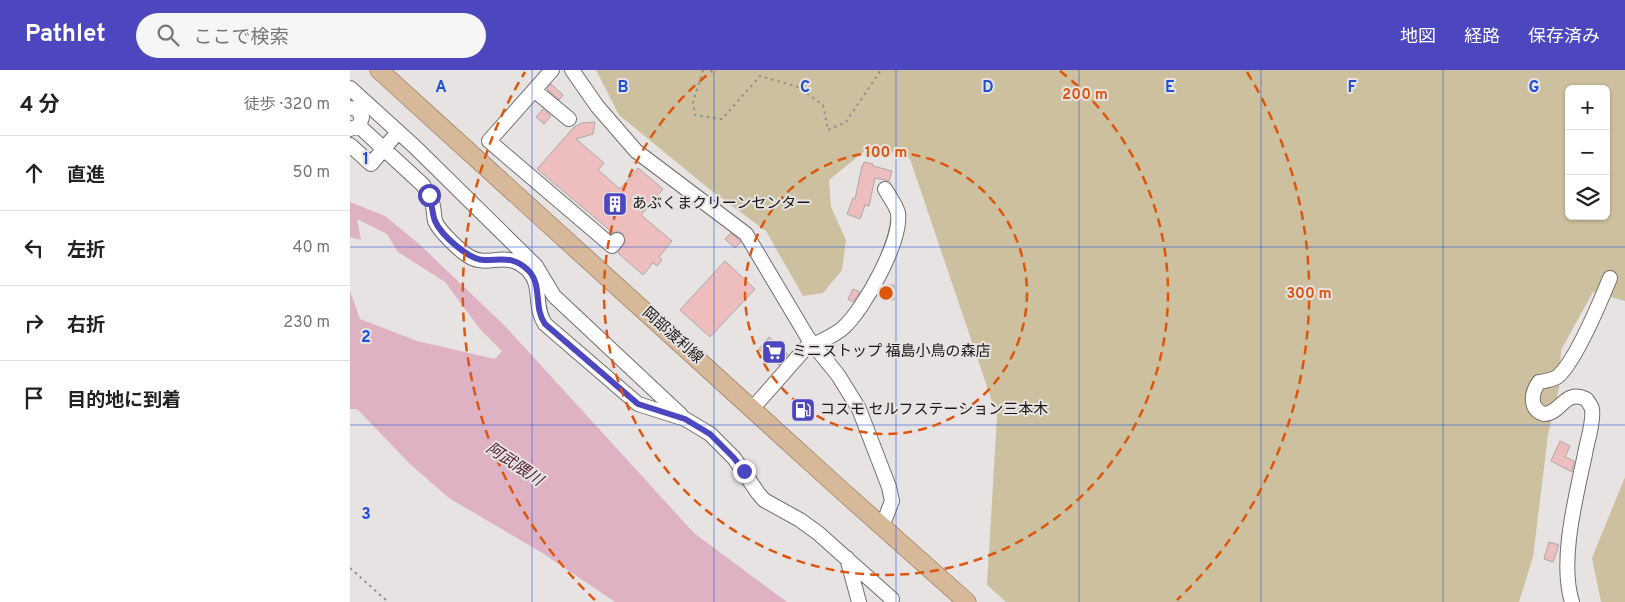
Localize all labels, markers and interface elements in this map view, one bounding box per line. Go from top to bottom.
search box [136,13,486,58]
text: Pathlet [25,20,106,50]
icon: search [154,21,182,49]
text: ここで検索 [194,26,289,50]
text: 地図 [1400,26,1436,49]
text: 経路 [1464,26,1500,49]
text: 保存済み [1528,26,1600,49]
text: A [435,78,447,98]
text: B [617,78,629,98]
text: C [800,78,810,98]
text: D [982,78,994,98]
text: E [1165,78,1175,98]
text: F [1347,78,1357,98]
text: G [1529,78,1539,98]
map controls [1565,85,1610,220]
button: + [1565,85,1610,130]
text: 200 m [1062,86,1108,105]
text: 4 分 [20,92,60,119]
text: 徒歩 · 320 m [244,95,330,115]
button: − [1565,130,1610,175]
text: 100 m [865,144,907,163]
text: 1 [363,150,369,170]
icon: ahead [20,159,48,187]
text: 50 m [293,163,330,183]
text: 直進 [67,164,105,188]
button: layers [1565,175,1610,220]
route start [418,184,441,207]
building icon: あぶくまクリーンセンター [602,191,628,217]
place label: あぶくまクリーンセンター [632,195,811,214]
icon: left [20,234,48,262]
text: 40 m [292,238,330,258]
text: 左折 [67,239,105,263]
centre of rings [877,284,895,302]
text: 300 m [1286,285,1332,304]
street label: 岡部渡利線 [638,304,706,368]
icon: right [20,309,48,337]
text: 230 m [283,313,330,333]
text: 右折 [67,314,105,338]
text: 2 [361,328,371,348]
supermarket icon: ミニストップ 福島小鳥の森店 [761,339,787,365]
place label: ミニストップ 福島小鳥の森店 [792,343,991,362]
icon: arrive [20,384,48,412]
text: 目的地に到着 [67,389,181,413]
fuel station icon: コスモ セルフステーション三本木 [790,397,816,423]
place label: コスモ セルフステーション三本木 [820,401,1048,420]
water label: 阿武隈川 [482,439,548,492]
route end [733,460,756,483]
text: 3 [361,505,371,525]

